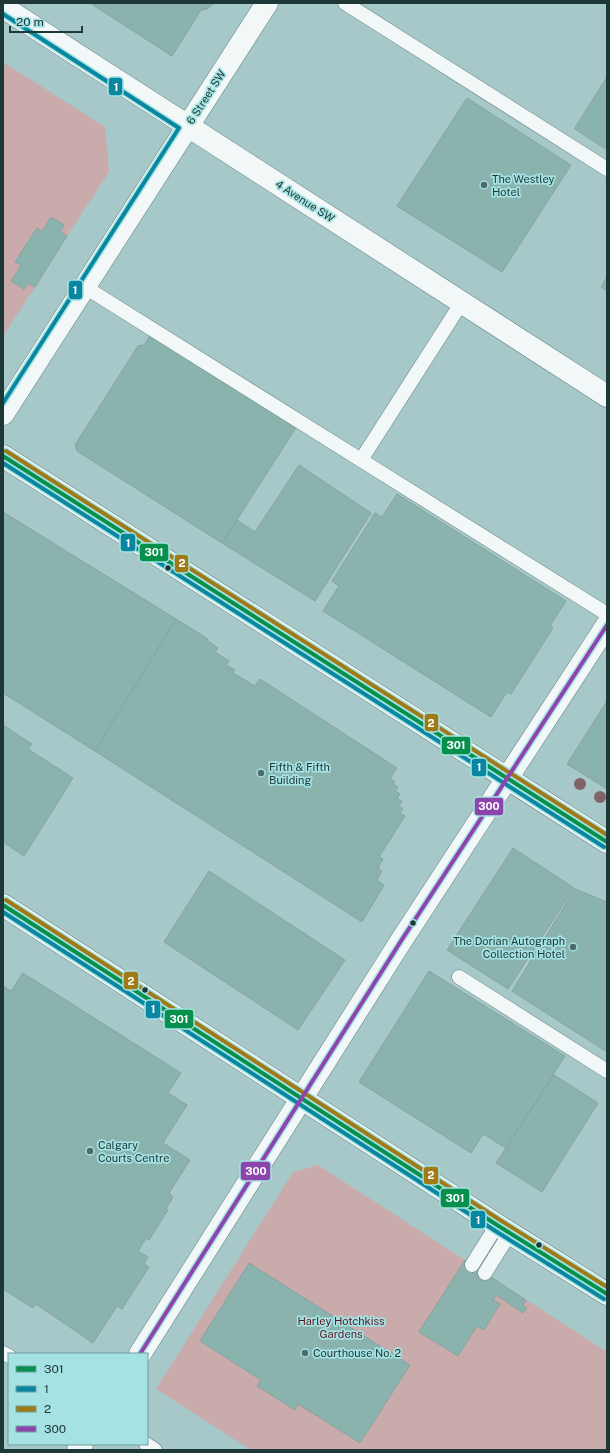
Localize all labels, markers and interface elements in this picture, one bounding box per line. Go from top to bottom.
scale bar [10,8,82,34]
text: 20 m [16,15,44,29]
street label: 6 Street SW [184,67,228,126]
line badge: 1 [108,77,123,96]
text: 1 [114,81,118,93]
place label: The Westley Hotel [492,173,555,198]
street label: 4 Avenue SW [273,178,337,225]
marker: The Westley Hotel [479,180,489,190]
line badge: 1 [68,280,83,300]
text: 1 [73,284,77,296]
line badge: 1 [120,533,136,552]
text: 1 [126,537,130,549]
line badge: 301 [139,543,169,562]
text: 301 [144,546,164,558]
line badge: 2 [174,554,189,573]
text: 2 [179,557,186,569]
unlabelled marker [163,563,173,573]
line badge: 2 [424,713,439,732]
text: 2 [428,717,435,729]
line badge: 301 [441,736,471,755]
text: 301 [446,739,466,751]
line badge: 1 [471,758,487,777]
place label: Fifth & Fifth Building [269,761,330,786]
text: 1 [477,761,481,773]
marker: Fifth & Fifth Building [256,768,266,778]
line badge: 300 [474,797,504,816]
text: 300 [478,800,500,812]
unlabelled marker [408,918,418,928]
place label: The Dorian Autograph Collection Hotel [453,935,565,960]
marker: The Dorian Autograph Collection Hotel [568,942,578,952]
line badge: 2 [123,971,139,990]
text: 2 [128,975,135,987]
unlabelled marker [140,985,150,995]
line badge: 1 [145,1000,161,1019]
text: 1 [151,1003,155,1015]
line badge: 301 [164,1009,194,1029]
text: 301 [169,1013,189,1025]
place label: Calgary Courts Centre [98,1139,169,1164]
marker: Calgary Courts Centre [85,1146,95,1156]
line badge: 300 [240,1161,271,1181]
text: 300 [245,1165,267,1177]
line badge: 2 [423,1166,439,1185]
text: 2 [428,1169,435,1181]
line badge: 301 [440,1188,470,1208]
text: 301 [445,1192,465,1204]
line badge: 1 [470,1210,486,1229]
text: 1 [476,1214,480,1226]
unlabelled marker [534,1240,544,1250]
park label: Harley Hotchkiss Gardens [297,1315,385,1340]
place label: Courthouse No. 2 [313,1347,401,1359]
marker: Courthouse No. 2 [300,1348,310,1358]
legend [8,1353,148,1445]
text: 301 [44,1362,64,1376]
text: 1 [44,1382,49,1396]
text: 2 [44,1402,51,1416]
text: 300 [44,1422,66,1436]

